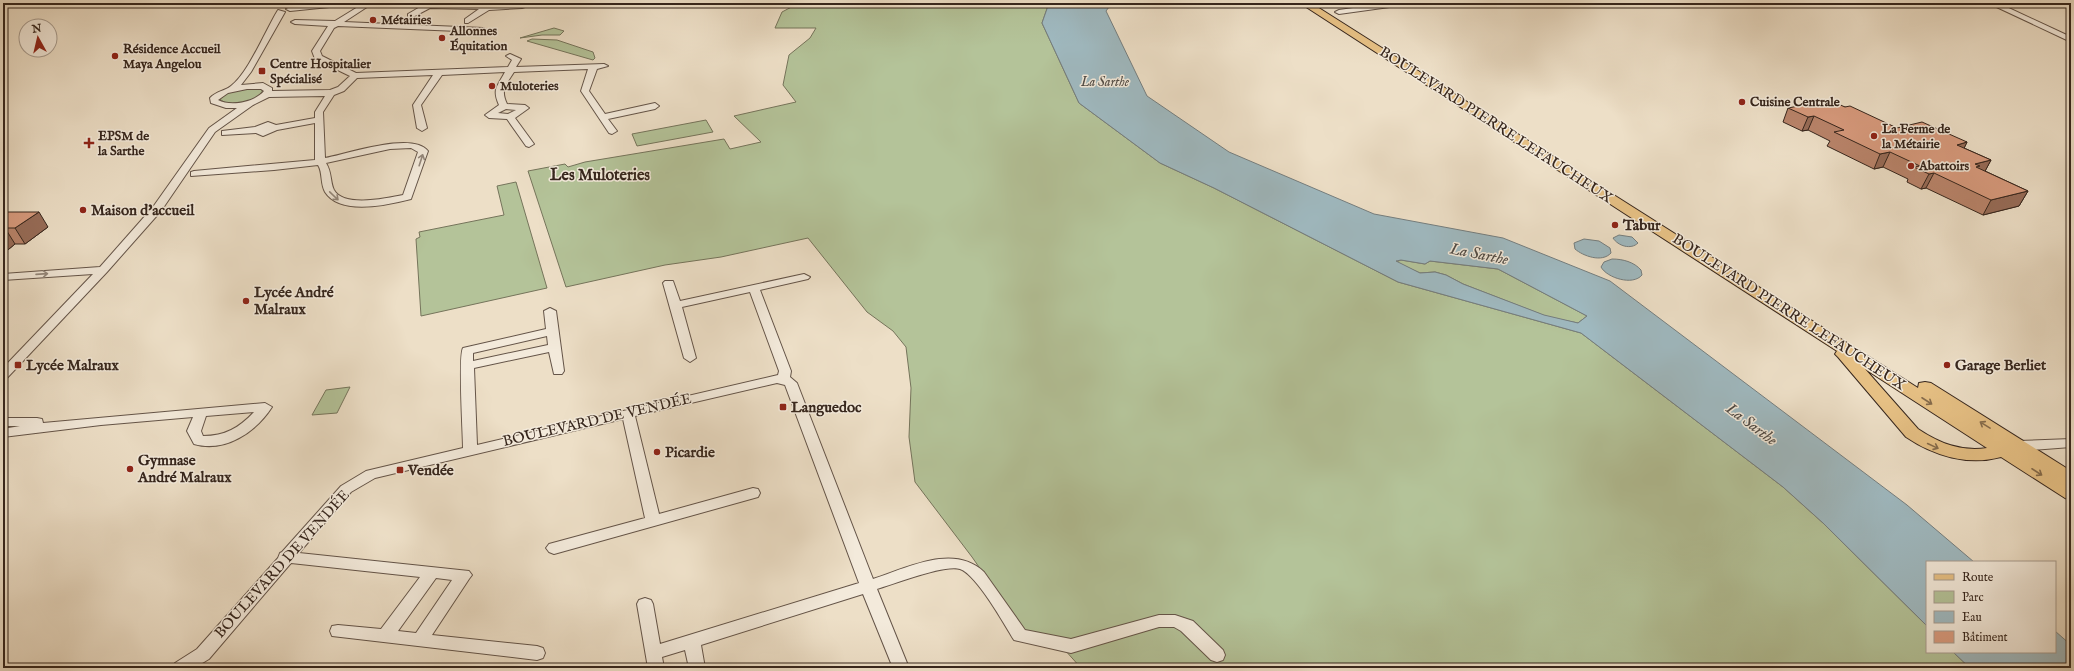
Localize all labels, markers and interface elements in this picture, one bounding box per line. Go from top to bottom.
place label: Métairies [381,12,432,29]
marker: Métairies [368,15,378,25]
north arrow [18,18,58,58]
text: N [30,21,43,37]
place label: Allonnes Équitation [449,23,508,55]
marker: Allonnes Équitation [437,33,447,43]
place label: Résidence Accueil Maya Angelou [123,41,221,73]
street label: BOULEVARD PIERRE LEFAUCHEUX [1376,42,1616,208]
marker: Résidence Accueil Maya Angelou [110,51,120,61]
place label: Centre Hospitalier Spécialisé [270,56,371,88]
marker: Centre Hospitalier Spécialisé [257,66,267,76]
water label: La Sarthe [1080,74,1130,91]
place label: Muloteries [500,78,559,95]
marker: Muloteries [487,81,497,91]
place label: Cuisine Centrale [1750,94,1840,111]
marker: Cuisine Centrale [1737,97,1747,107]
place label: La Ferme de la Métairie [1881,121,1950,153]
place label: EPSM de la Sarthe [97,128,149,160]
marker: La Ferme de la Métairie [1869,131,1879,141]
marker: EPSM de la Sarthe [83,137,95,149]
one-way arrow [418,154,425,167]
place label: Abattoirs [1918,158,1969,175]
marker: Abattoirs [1906,161,1916,171]
district label: Les Muloteries [550,166,650,186]
one-way arrow [329,191,339,201]
place label: Maison d'accueil [91,201,195,220]
marker: Maison d'accueil [78,205,88,215]
place label: Tabur [1622,216,1661,235]
marker: Tabur [1610,220,1620,230]
street label: BOULEVARD PIERRE LEFAUCHEUX [1669,229,1909,395]
water label: La Sarthe [1447,239,1511,271]
one-way arrow [35,271,48,278]
place label: Lycée André Malraux [254,283,334,319]
marker: Lycée André Malraux [241,296,251,306]
place label: Lycée Malraux [26,356,120,375]
place label: Garage Berliet [1955,356,2047,375]
marker: Lycée Malraux [13,360,23,370]
marker: Garage Berliet [1942,360,1952,370]
street label: BOULEVARD DE VENDÉE [501,389,693,451]
one-way arrow [1921,397,1932,405]
place label: Languedoc [791,398,862,417]
water label: La Sarthe [1721,399,1781,451]
marker: Languedoc [778,402,788,412]
one-way arrow [1980,421,1991,429]
place label: Picardie [665,443,715,462]
one-way arrow [1927,443,1939,450]
marker: Picardie [652,447,662,457]
place label: Gymnase André Malraux [137,451,232,487]
place label: Vendée [407,461,454,480]
marker: Gymnase André Malraux [125,464,135,474]
marker: Vendée [395,465,405,475]
one-way arrow [2031,468,2042,476]
street label: BOULEVARD DE VENDÉE [210,486,354,642]
legend [1926,561,2056,653]
text: Route [1962,570,1994,585]
text: Parc [1962,590,1984,605]
text: Eau [1962,610,1982,625]
text: Bâtiment [1962,630,2008,645]

